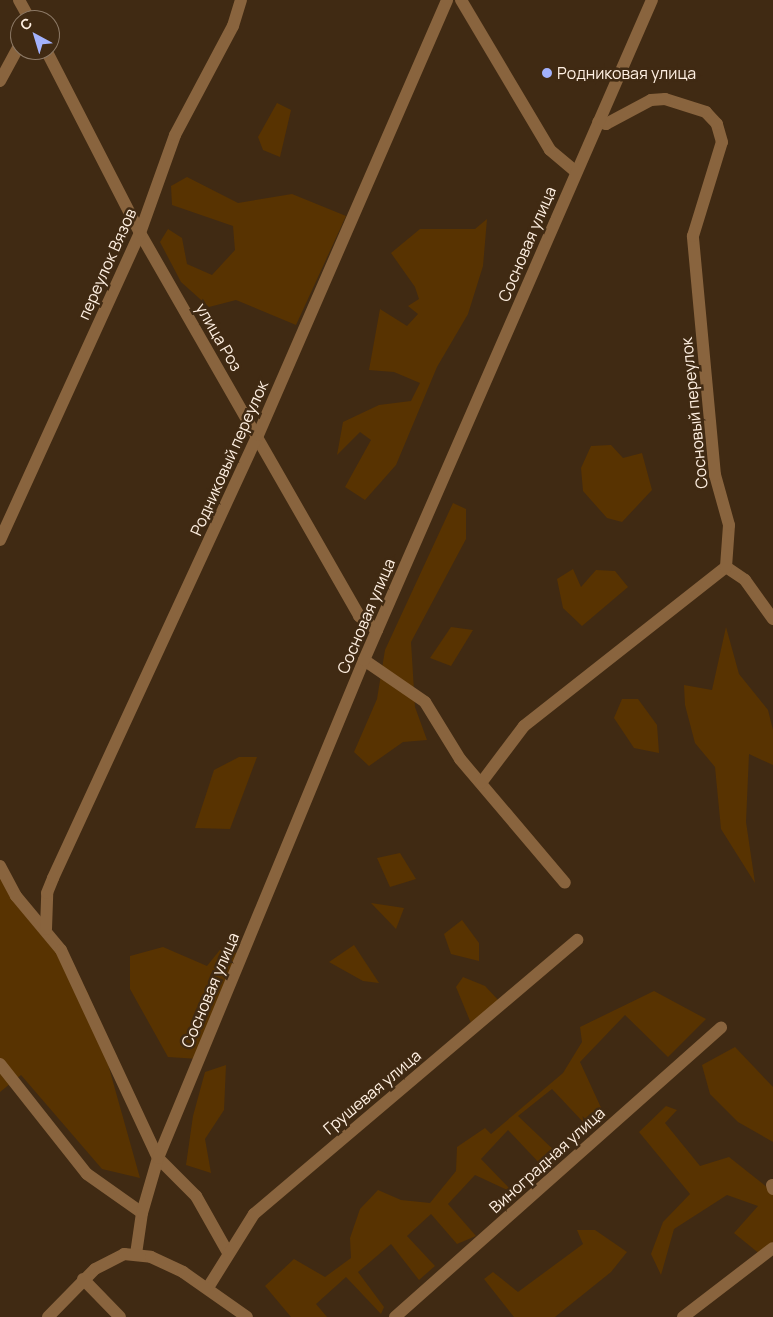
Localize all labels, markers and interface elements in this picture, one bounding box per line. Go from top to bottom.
north arrow [10,10,60,60]
text: С [16,13,36,34]
place label: Родниковая улица [557,63,696,83]
marker: Родниковая улица [541,67,553,79]
street label: Сосновая улица [494,183,560,305]
street label: переулок Вязов [74,205,140,323]
street label: улица Роз [192,300,246,374]
street label: Сосновый переулок [677,336,711,490]
street label: Родниковый переулок [186,377,272,539]
street label: Сосновая улица [333,555,399,677]
street label: Сосновая улица [177,929,243,1051]
street label: Грушевая улица [319,1046,425,1138]
street label: Виноградная улица [485,1103,609,1217]

